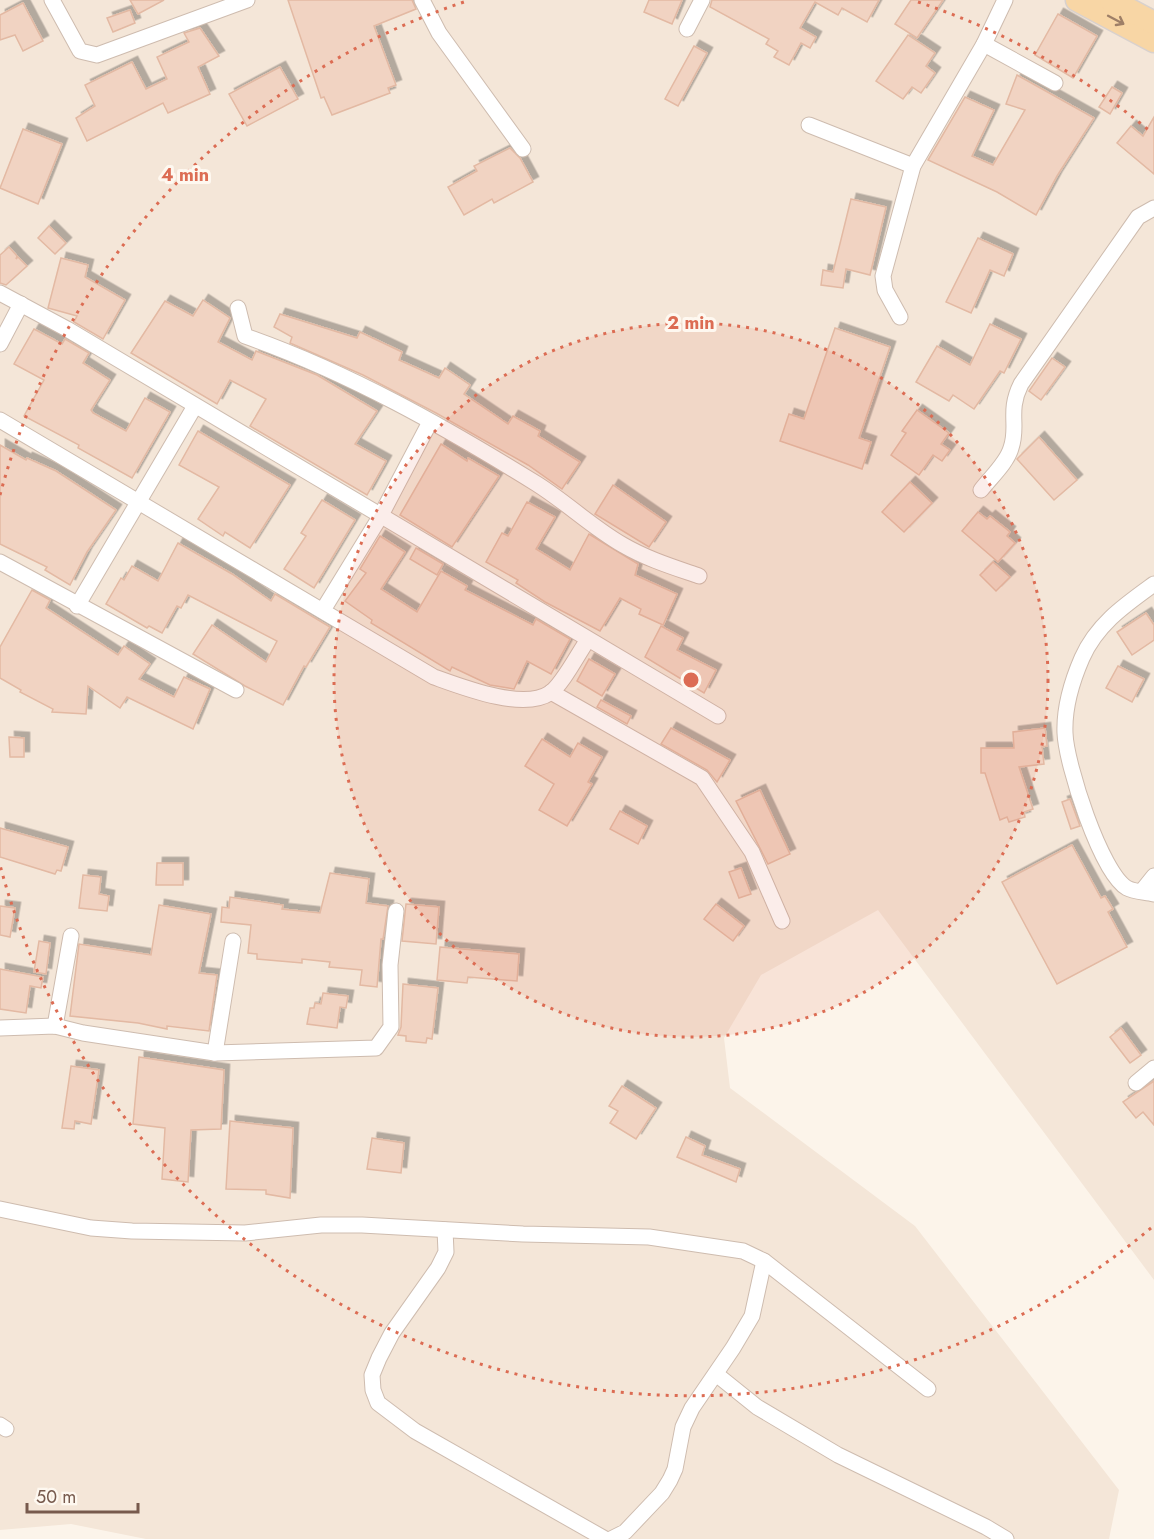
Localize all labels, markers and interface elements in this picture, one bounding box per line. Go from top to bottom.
one-way arrow [1106,15,1124,26]
text: 4 min [161,162,209,188]
text: 2 min [667,310,715,336]
centre of rings [681,670,701,690]
scale bar [27,1476,138,1514]
text: 50 m [36,1484,76,1510]

